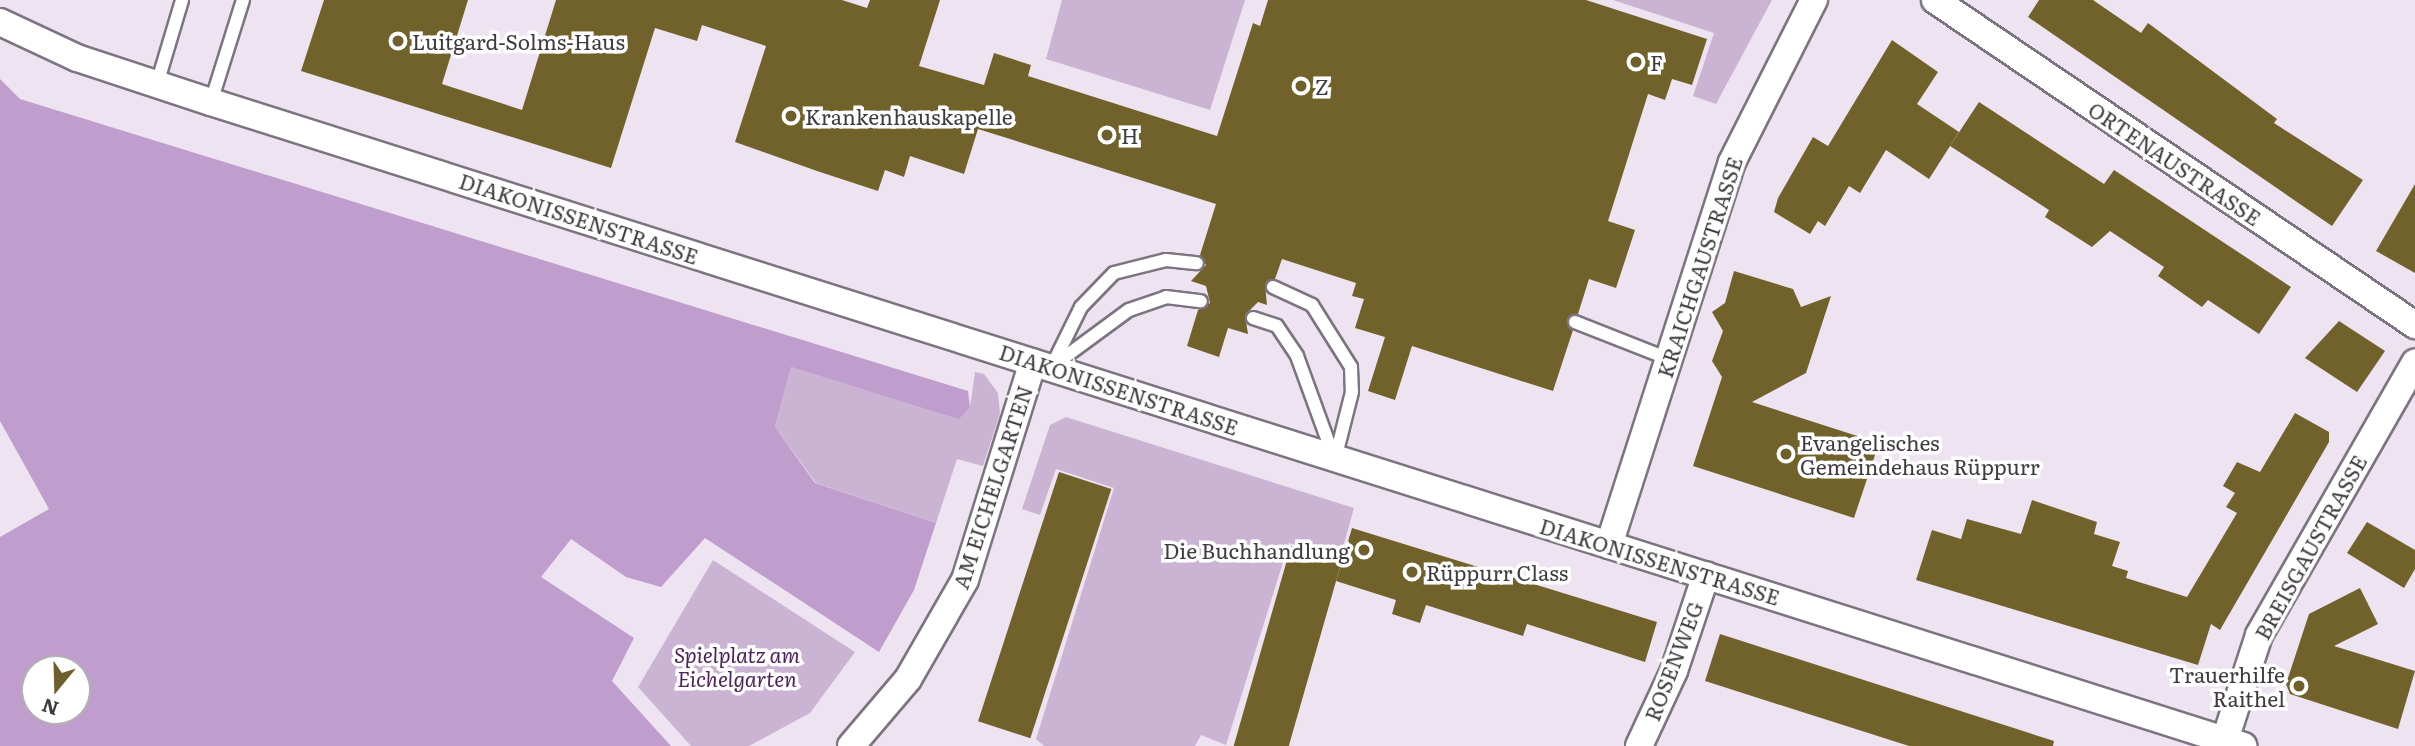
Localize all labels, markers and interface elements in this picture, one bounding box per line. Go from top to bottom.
place label: Luitgard-Solms-Haus [412,28,625,54]
marker: Luitgard-Solms-Haus [390,33,406,49]
place label: F [1650,49,1663,75]
marker: F [1628,54,1644,70]
place label: Z [1315,73,1329,99]
marker: Z [1293,78,1309,94]
street label: ORTENAUSTRASSE [2084,96,2266,230]
place label: Krankenhauskapelle [805,103,1013,129]
marker: Krankenhauskapelle [783,108,799,124]
place label: H [1121,122,1139,148]
marker: H [1099,127,1115,143]
street label: KRAICHGAUSTRASSE [1651,153,1747,381]
street label: DIAKONISSENSTRASSE [456,167,702,269]
street label: DIAKONISSENSTRASSE [996,338,1242,440]
street label: AM EICHELGARTEN [947,382,1037,592]
place label: Evangelisches Gemeindehaus Rüppurr [1800,429,2040,479]
marker: Evangelisches Gemeindehaus Rüppurr [1778,446,1794,462]
street label: BREISGAUSTRASSE [2249,450,2371,644]
street label: DIAKONISSENSTRASSE [1537,512,1783,610]
place label: Die Buchhandlung [1163,537,1350,563]
marker: Die Buchhandlung [1356,542,1372,558]
place label: Rüppurr Class [1426,559,1568,585]
marker: Rüppurr Class [1404,564,1420,580]
street label: ROSENWEG [1639,598,1707,724]
park label: Spielplatz am Eichelgarten [674,641,800,691]
north arrow [21,655,91,725]
place label: Trauerhilfe Raithel [2169,661,2285,711]
marker: Trauerhilfe Raithel [2291,678,2307,694]
text: N [38,692,62,724]

